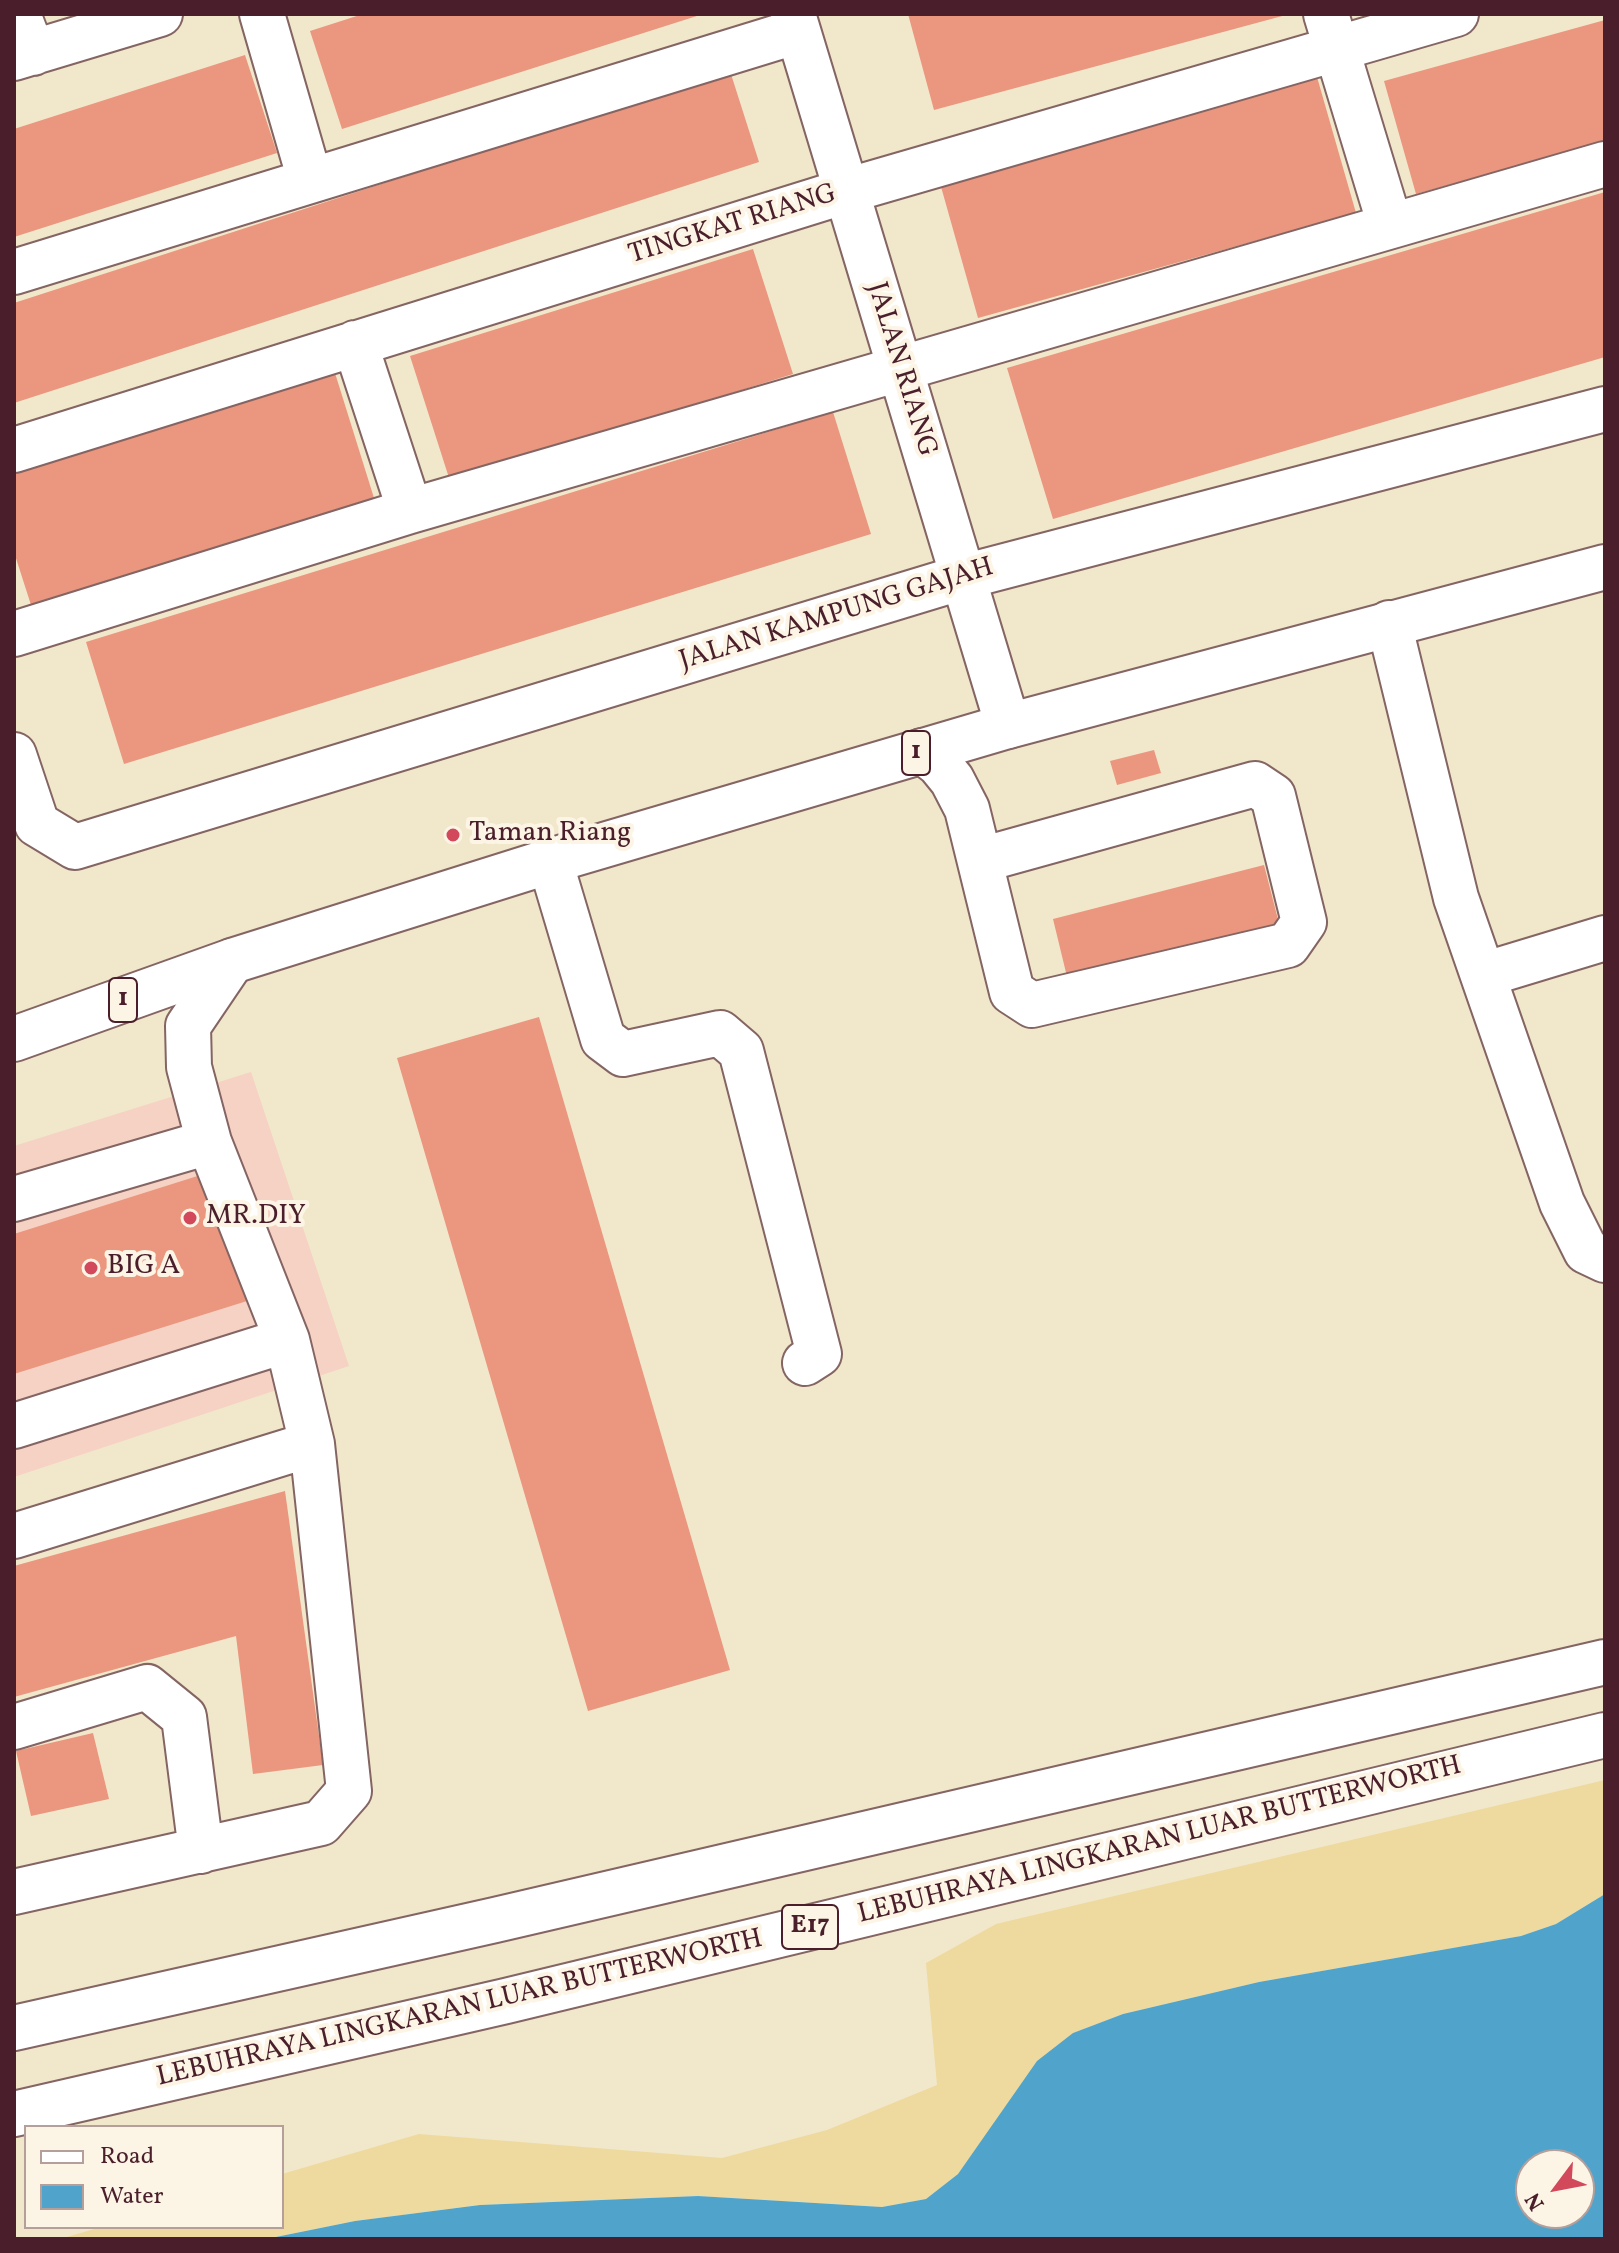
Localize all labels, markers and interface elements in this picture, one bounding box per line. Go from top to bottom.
street label: TINGKAT RIANG [625,178,841,274]
street label: JALAN RIANG [858,279,942,461]
street label: JALAN KAMPUNG GAJAH [676,552,998,680]
road number: 1 [902,731,930,775]
place label: Taman Riang [469,818,631,852]
marker: Taman Riang [444,826,462,844]
road number: 1 [109,978,137,1022]
place label: MR.DIY [206,1201,306,1235]
marker: MR.DIY [181,1209,199,1227]
place label: BIG A [107,1251,180,1285]
marker: BIG A [82,1259,100,1277]
street label: LEBUHRAYA LINGKARAN LUAR BUTTERWORTH [855,1751,1465,1933]
road number: E17 [782,1905,838,1949]
street label: LEBUHRAYA LINGKARAN LUAR BUTTERWORTH [154,1924,766,2096]
legend [24,2125,284,2229]
text: Road [100,2140,154,2174]
north arrow [1515,2149,1595,2229]
text: Water [100,2180,164,2214]
text: N [1519,2186,1553,2216]

